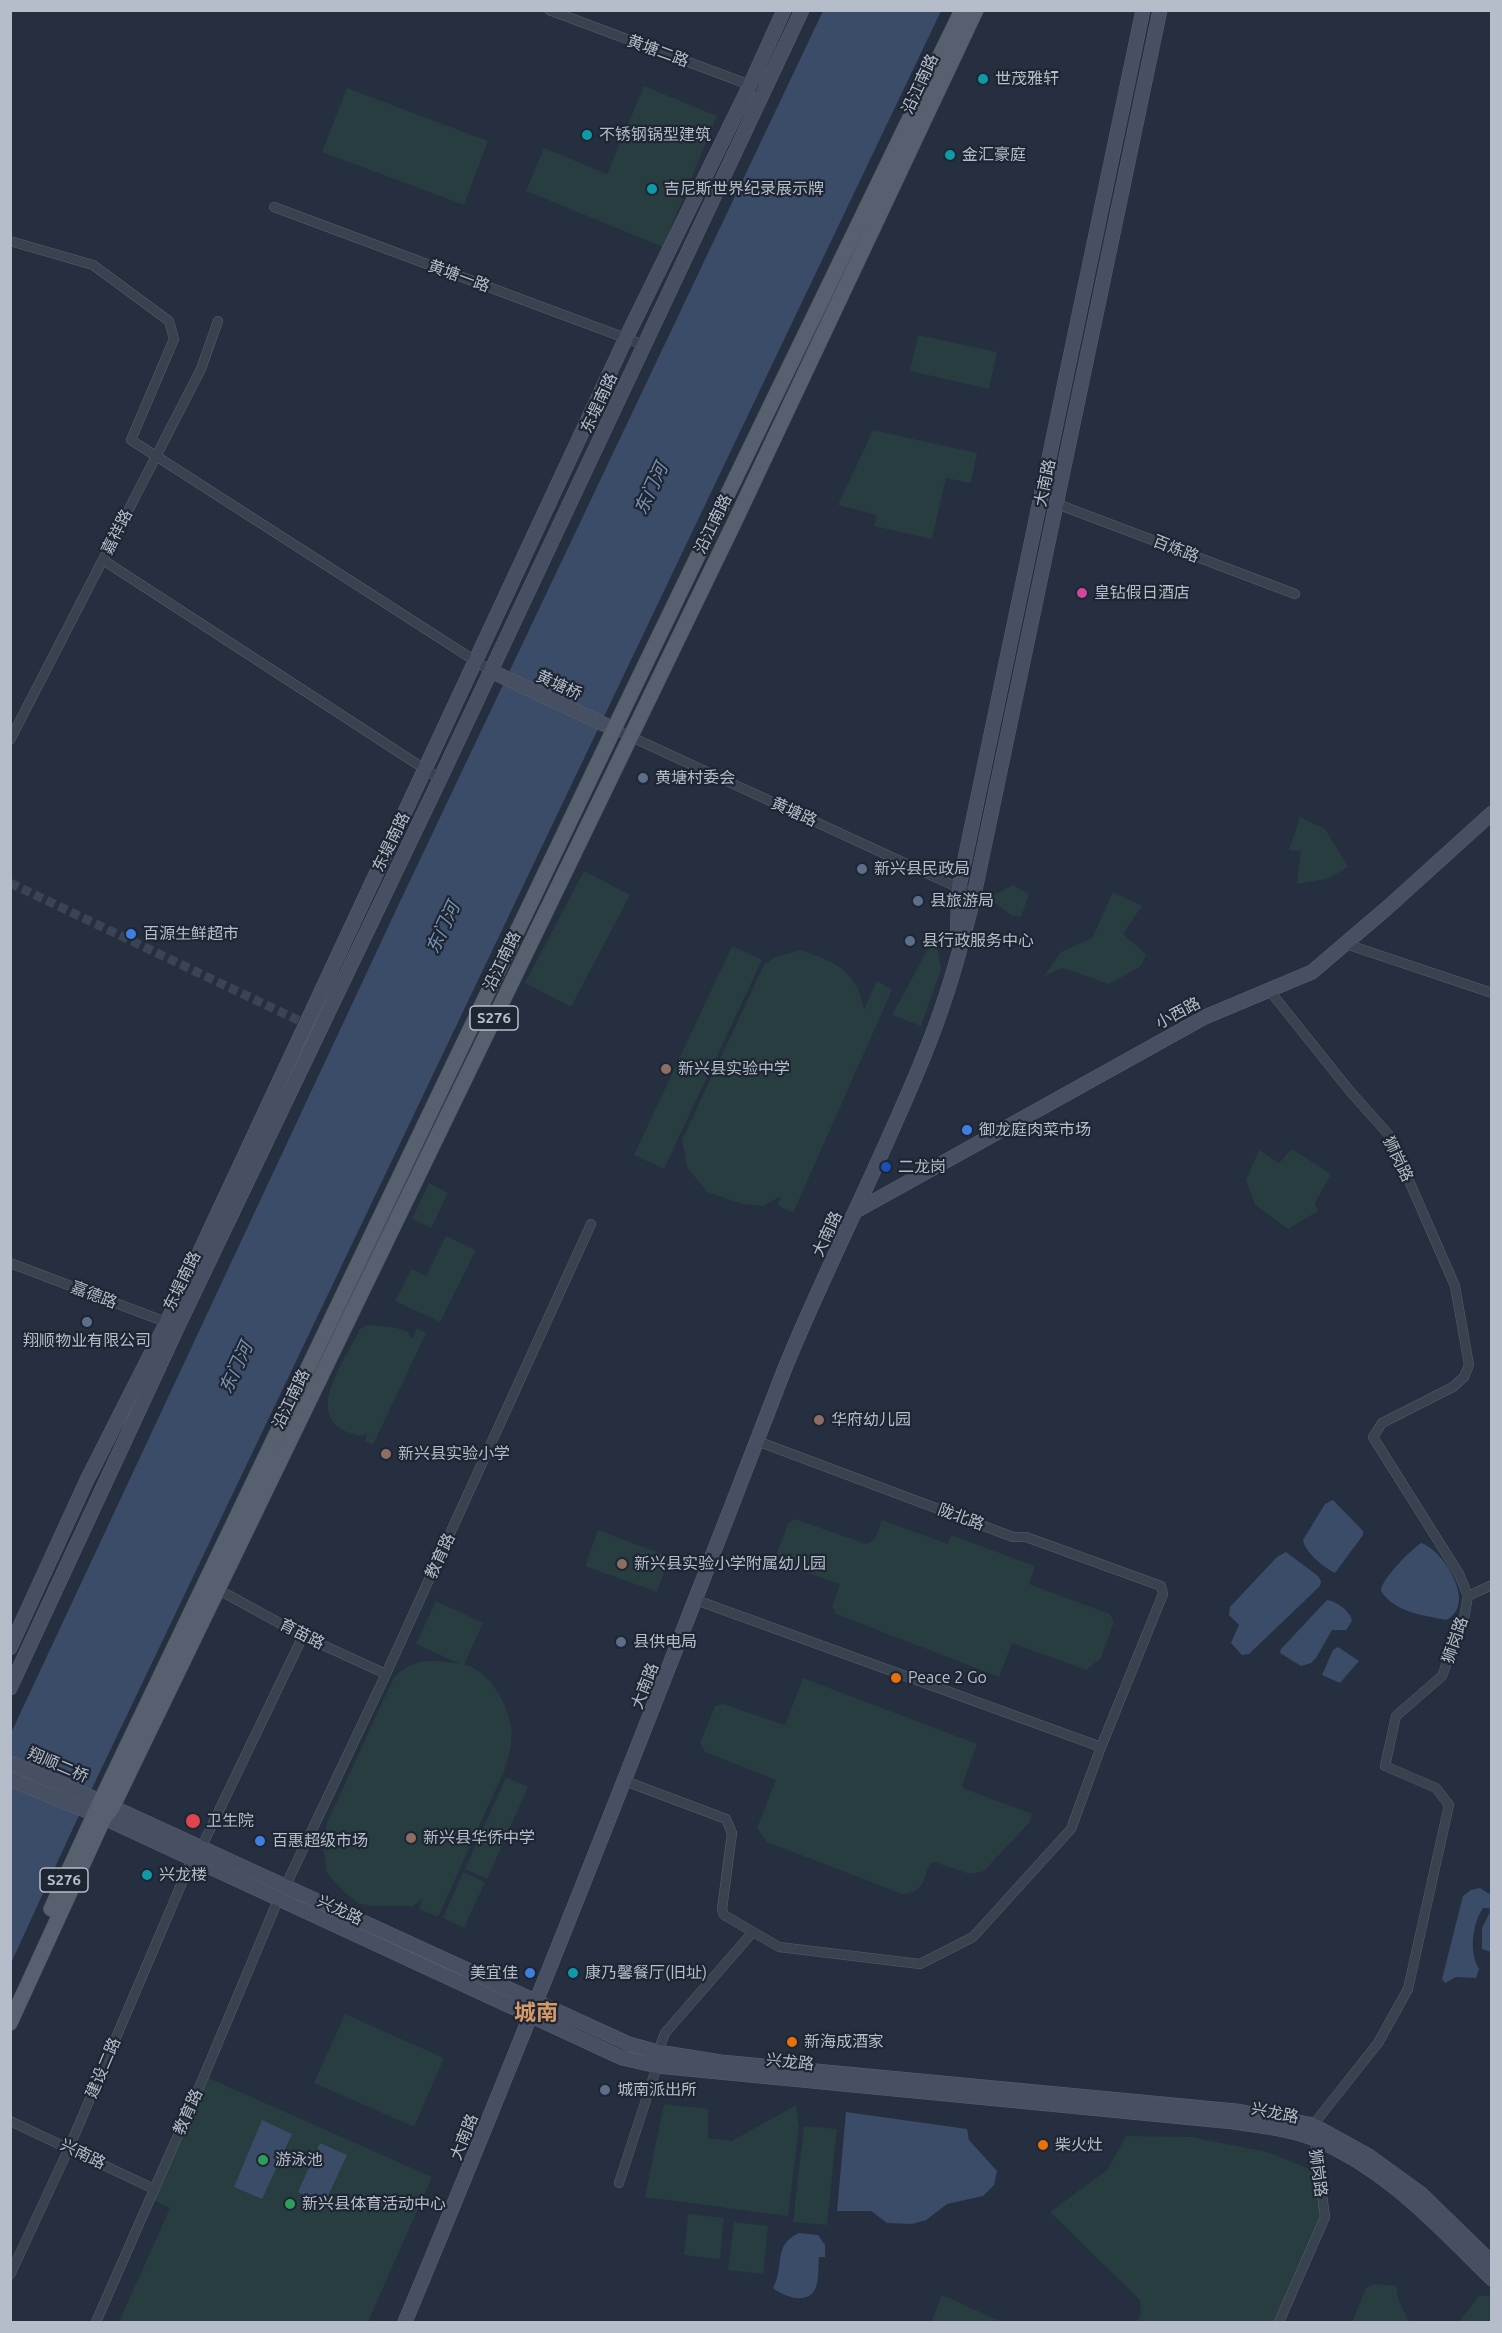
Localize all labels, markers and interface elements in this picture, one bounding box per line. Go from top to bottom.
street label: 黄塘二路 [625,31,691,71]
street label: 沿江南路 [898,51,942,117]
place label: 世茂雅轩 [995,69,1059,89]
marker: 世茂雅轩 [976,72,990,86]
place label: 不锈钢锅型建筑 [599,125,711,145]
marker: 不锈钢锅型建筑 [580,128,594,142]
place label: 金汇豪庭 [962,145,1026,165]
marker: 金汇豪庭 [943,148,957,162]
place label: 吉尼斯世界纪录展示牌 [664,179,824,199]
marker: 吉尼斯世界纪录展示牌 [645,182,659,196]
street label: 黄塘一路 [426,256,492,296]
street label: 东堤南路 [577,370,621,436]
street label: 大南路 [1031,458,1059,508]
water label: 东门河 [630,460,672,518]
street label: 沿江南路 [690,491,736,557]
street label: 嘉祥路 [98,506,136,558]
street label: 百炼路 [1150,531,1202,567]
place label: 皇钻假日酒店 [1094,583,1190,603]
marker: 皇钻假日酒店 [1075,586,1089,600]
street label: 黄塘桥 [533,666,585,704]
place label: 黄塘村委会 [655,768,735,788]
marker: 黄塘村委会 [636,771,650,785]
street label: 黄塘路 [768,793,820,831]
street label: 东堤南路 [368,809,414,875]
place label: 新兴县民政局 [874,859,970,879]
marker: 新兴县民政局 [855,862,869,876]
place label: 县旅游局 [930,891,994,911]
marker: 县旅游局 [911,894,925,908]
water label: 东门河 [422,899,464,957]
place label: 百源生鲜超市 [143,924,239,944]
marker: 百源生鲜超市 [124,927,138,941]
street label: 沿江南路 [479,928,525,994]
place label: 县行政服务中心 [922,931,1034,951]
marker: 县行政服务中心 [903,934,917,948]
street label: 小西路 [1152,993,1204,1033]
road number: S276 [470,1006,518,1030]
place label: 新兴县实验中学 [678,1059,790,1079]
marker: 新兴县实验中学 [659,1062,673,1076]
place label: 御龙庭肉菜市场 [979,1120,1091,1140]
marker: 御龙庭肉菜市场 [960,1123,974,1137]
street label: 狮岗路 [1379,1133,1417,1185]
place label: 二龙岗 [898,1157,946,1177]
marker: 二龙岗 [879,1160,893,1174]
street label: 大南路 [808,1208,846,1260]
street label: 东堤南路 [159,1248,205,1314]
street label: 嘉德路 [68,1277,120,1313]
marker: 翔顺物业有限公司 [80,1315,94,1329]
place label: 翔顺物业有限公司 [23,1331,151,1351]
water label: 东门河 [215,1339,257,1397]
street label: 沿江南路 [268,1366,314,1432]
place label: 华府幼儿园 [831,1410,911,1430]
marker: 华府幼儿园 [812,1413,826,1427]
place label: 新兴县实验小学 [398,1444,510,1464]
marker: 新兴县实验小学 [379,1447,393,1461]
street label: 陇北路 [935,1500,987,1534]
street label: 教育路 [421,1530,459,1582]
place label: 新兴县实验小学附属幼儿园 [634,1554,826,1574]
marker: 新兴县实验小学附属幼儿园 [615,1557,629,1571]
street label: 狮岗路 [1438,1614,1472,1666]
street label: 育苗路 [276,1615,328,1653]
place label: 县供电局 [633,1632,697,1652]
marker: 县供电局 [614,1635,628,1649]
street label: 大南路 [627,1660,663,1712]
place label: Peace 2 Go [908,1668,987,1688]
marker: Peace 2 Go [889,1671,903,1685]
street label: 翔顺二桥 [25,1744,91,1786]
place label: 卫生院 [206,1811,254,1831]
marker: 卫生院 [184,1812,202,1830]
place label: 新兴县华侨中学 [423,1828,535,1848]
place label: 百惠超级市场 [272,1831,368,1851]
marker: 新兴县华侨中学 [404,1831,418,1845]
marker: 百惠超级市场 [253,1834,267,1848]
place label: 兴龙楼 [159,1865,207,1885]
road number: S276 [40,1868,88,1892]
marker: 兴龙楼 [140,1868,154,1882]
street label: 兴龙路 [314,1891,366,1929]
place label: 美宜佳 [470,1963,518,1983]
place label: 康乃馨餐厅(旧址) [585,1963,707,1983]
marker: 美宜佳 [523,1966,537,1980]
marker: 康乃馨餐厅(旧址) [566,1966,580,1980]
district label: 城南 [514,2000,558,2026]
place label: 新海成酒家 [804,2032,884,2052]
street label: 建设二路 [82,2035,124,2101]
marker: 新海成酒家 [785,2035,799,2049]
street label: 兴龙路 [765,2050,815,2074]
place label: 城南派出所 [617,2080,697,2100]
marker: 城南派出所 [598,2083,612,2097]
street label: 教育路 [169,2086,207,2138]
street label: 兴龙路 [1250,2099,1300,2127]
street label: 大南路 [446,2111,482,2163]
street label: 兴南路 [57,2135,109,2173]
place label: 柴火灶 [1055,2135,1103,2155]
marker: 柴火灶 [1036,2138,1050,2152]
street label: 狮岗路 [1305,2148,1331,2198]
place label: 游泳池 [275,2150,323,2170]
marker: 游泳池 [256,2153,270,2167]
place label: 新兴县体育活动中心 [302,2194,446,2214]
marker: 新兴县体育活动中心 [283,2197,297,2211]

